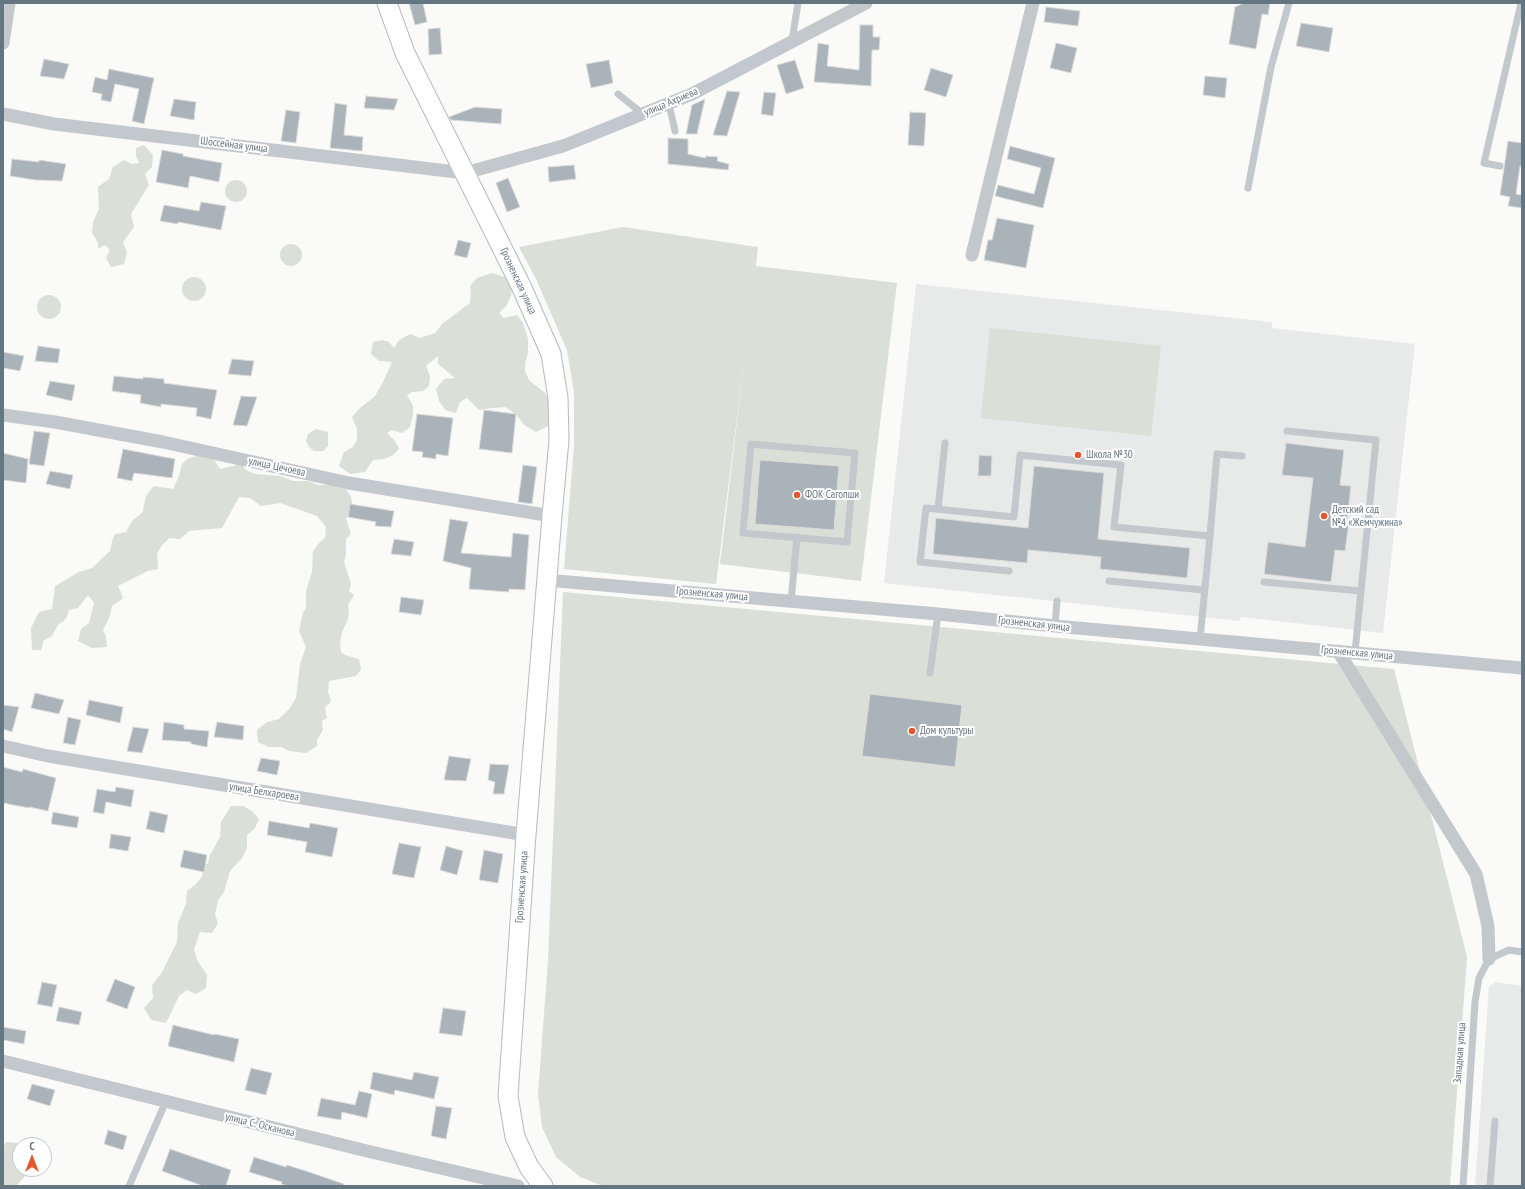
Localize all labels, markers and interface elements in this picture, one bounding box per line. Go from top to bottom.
street label: улица Ахриева [642,85,700,119]
street label: Шоссейная улица [200,134,268,156]
street label: Грозненская улица [497,246,539,316]
place label: Школа №30 [1086,448,1133,462]
marker: Школа №30 [1073,450,1083,460]
street label: улица Цечоева [247,455,307,479]
place label: ФОК Сагопши [805,488,859,502]
marker: ФОК Сагопши [792,490,802,500]
place label: Детский сад №4 «Жемчужина» [1332,503,1402,529]
marker: Детский сад №4 «Жемчужина» [1319,511,1329,521]
street label: Грозненская улица [675,584,749,604]
street label: Грозненская улица [997,614,1071,634]
street label: Грозненская улица [1320,643,1394,663]
place label: Дом культуры [920,724,974,738]
marker: Дом культуры [907,726,917,736]
street label: улица Белхароева [228,780,300,804]
street label: Грозненская улица [513,851,531,923]
street label: Западная улица [1451,1022,1469,1084]
street label: улица С. Осканова [224,1110,296,1140]
north arrow [12,1137,52,1177]
text: С [29,1139,35,1153]

